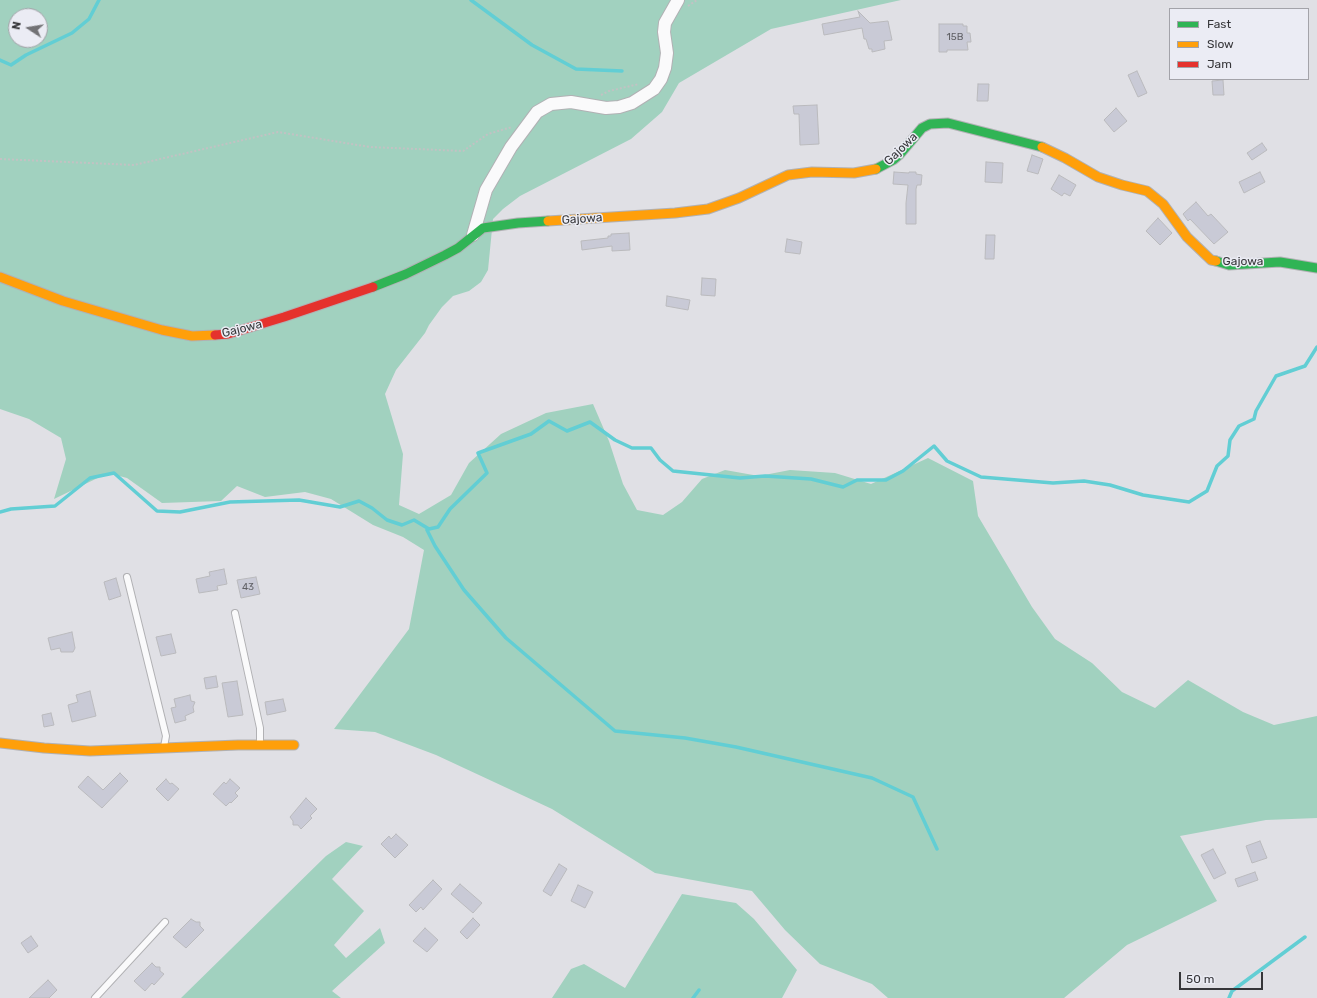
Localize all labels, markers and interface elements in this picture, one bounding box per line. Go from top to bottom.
north arrow [8,8,48,48]
legend [1169,8,1309,80]
text: Fast [1207,17,1231,31]
text: N [10,20,24,31]
house number: 15B [947,31,963,43]
text: Slow [1207,37,1234,51]
text: Jam [1207,57,1232,71]
street label: Gajowa [881,130,921,168]
street label: Gajowa [561,210,603,228]
street label: Gajowa [1223,255,1263,269]
street label: Gajowa [220,317,264,341]
house number: 43 [242,581,254,593]
scale bar [1181,964,1265,990]
text: 50 m [1186,972,1214,986]

